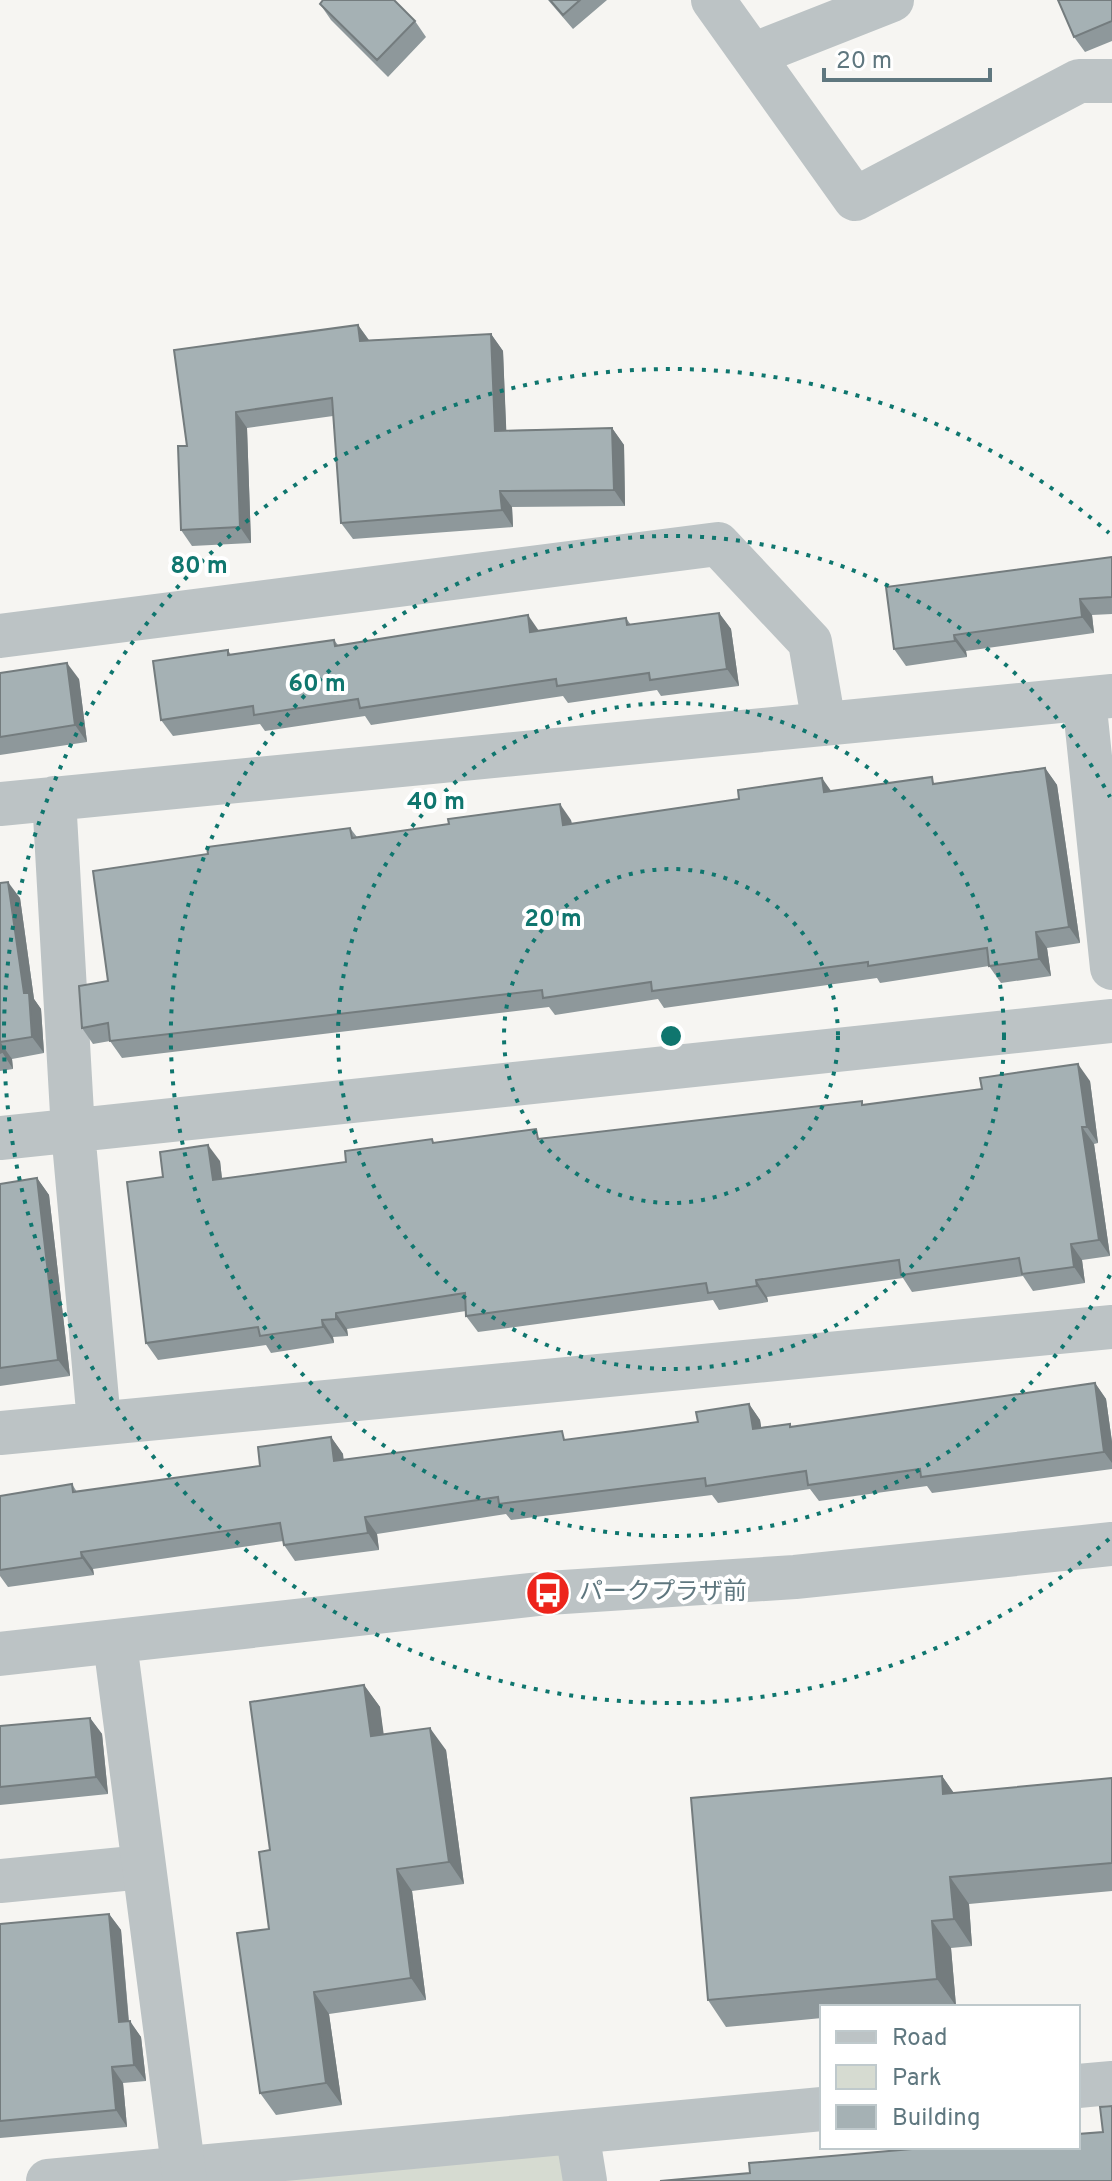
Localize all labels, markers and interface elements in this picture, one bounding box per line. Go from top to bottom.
scale bar [824,32,990,82]
text: 20 m [836,47,892,77]
text: 80 m [170,552,228,582]
text: 60 m [288,670,346,700]
text: 40 m [407,788,465,818]
text: 20 m [524,905,582,935]
centre of rings [657,1022,685,1050]
bus stop icon: パークプラザ前 [524,1569,572,1617]
place label: パークプラザ前 [579,1578,747,1608]
legend [820,2005,1080,2149]
text: Road [892,2024,948,2054]
text: Park [892,2064,942,2094]
text: Building [892,2104,981,2134]

